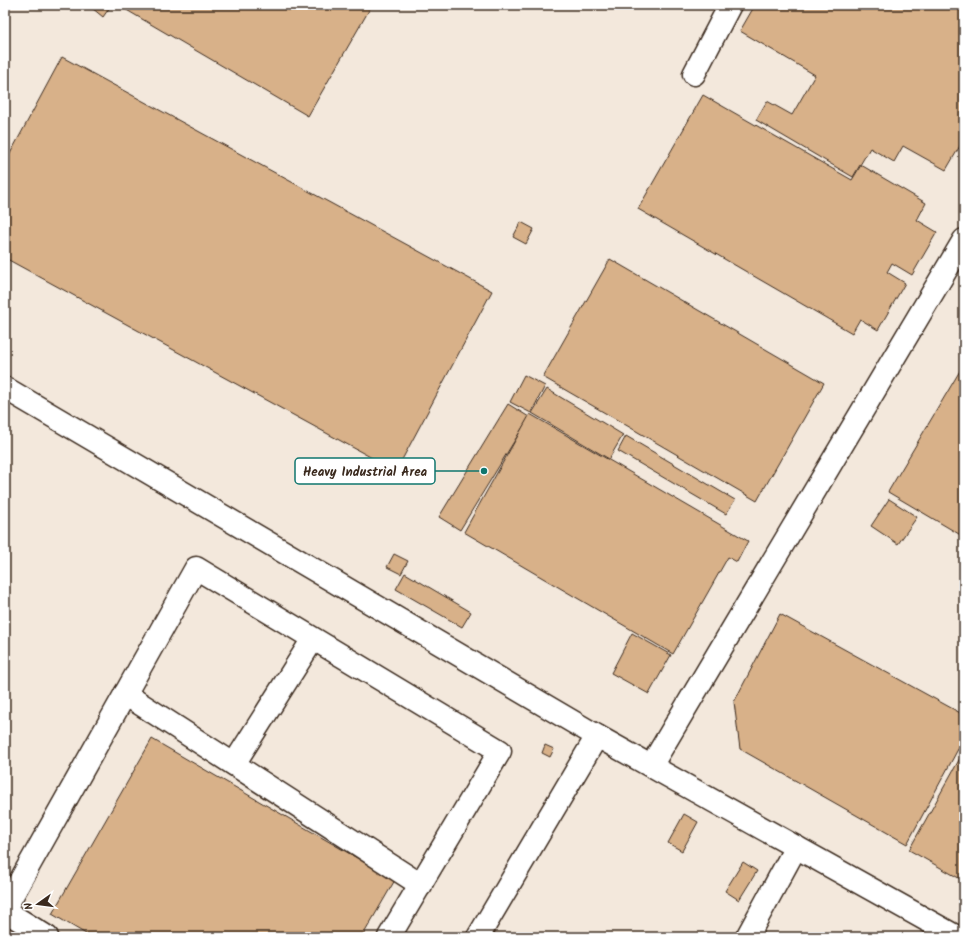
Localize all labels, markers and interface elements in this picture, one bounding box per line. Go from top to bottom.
callout: Heavy Industrial Area [295,458,435,484]
text: Heavy Industrial Area [303,462,427,483]
north arrow [18,884,58,924]
text: N [20,901,39,912]

